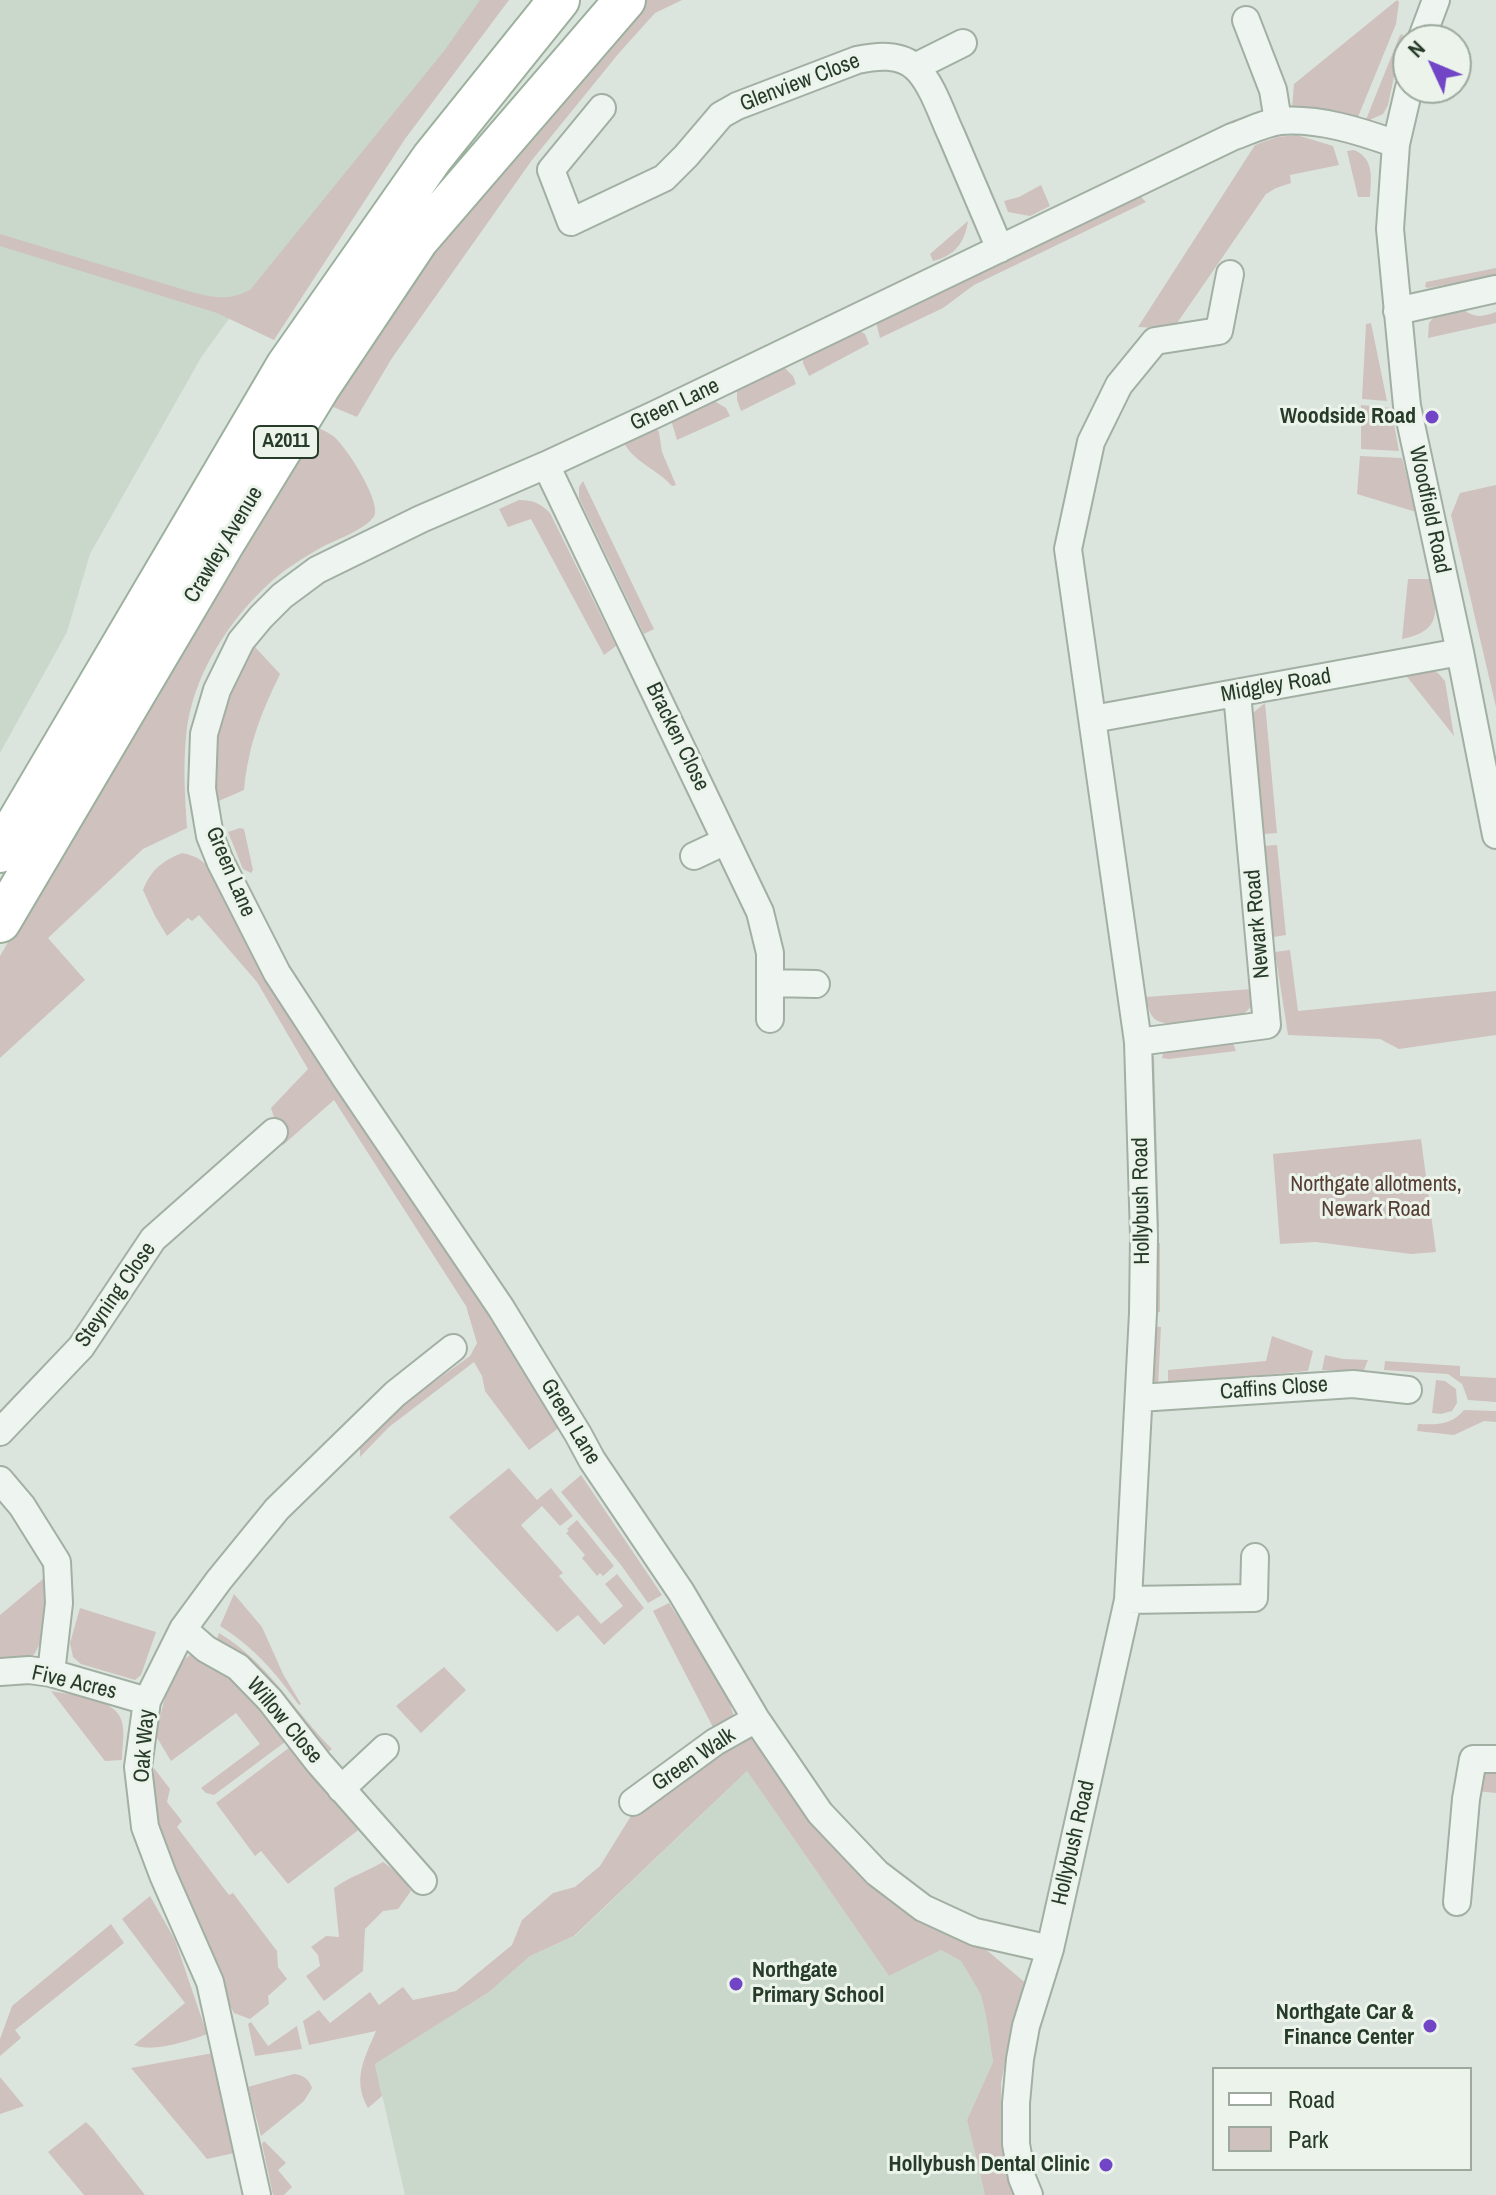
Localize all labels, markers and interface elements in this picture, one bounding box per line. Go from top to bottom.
north arrow [1392,24,1472,104]
text: N [1401,34,1431,64]
street label: Glenview Close [736,48,864,118]
street label: Green Lane [626,373,724,437]
place label: Woodside Road [1280,404,1416,430]
marker: Woodside Road [1423,408,1441,426]
road number: A2011 [254,426,318,458]
street label: Woodfield Road [1403,444,1455,576]
street label: Crawley Avenue [179,482,269,608]
street label: Midgley Road [1219,663,1333,709]
street label: Bracken Close [639,678,715,796]
street label: Green Lane [199,823,261,921]
street label: Newark Road [1240,868,1276,980]
street label: Hollybush Road [1128,1137,1156,1265]
park label: Northgate allotments, Newark Road [1290,1172,1462,1224]
street label: Steyning Close [70,1237,162,1353]
street label: Caffins Close [1219,1372,1329,1406]
street label: Green Lane [534,1374,606,1470]
street label: Five Acres [29,1660,119,1706]
street label: Willow Close [240,1673,328,1769]
street label: Oak Way [129,1708,161,1784]
street label: Green Walk [647,1723,741,1797]
street label: Hollybush Road [1047,1778,1101,1908]
place label: Northgate Primary School [752,1958,884,2010]
marker: Northgate Primary School [727,1975,745,1993]
place label: Northgate Car & Finance Center [1276,2000,1414,2052]
marker: Northgate Car & Finance Center [1421,2017,1439,2035]
legend [1212,2067,1472,2171]
text: Road [1288,2083,1335,2115]
text: Park [1288,2123,1328,2155]
place label: Hollybush Dental Clinic [889,2152,1090,2178]
marker: Hollybush Dental Clinic [1097,2156,1115,2174]

